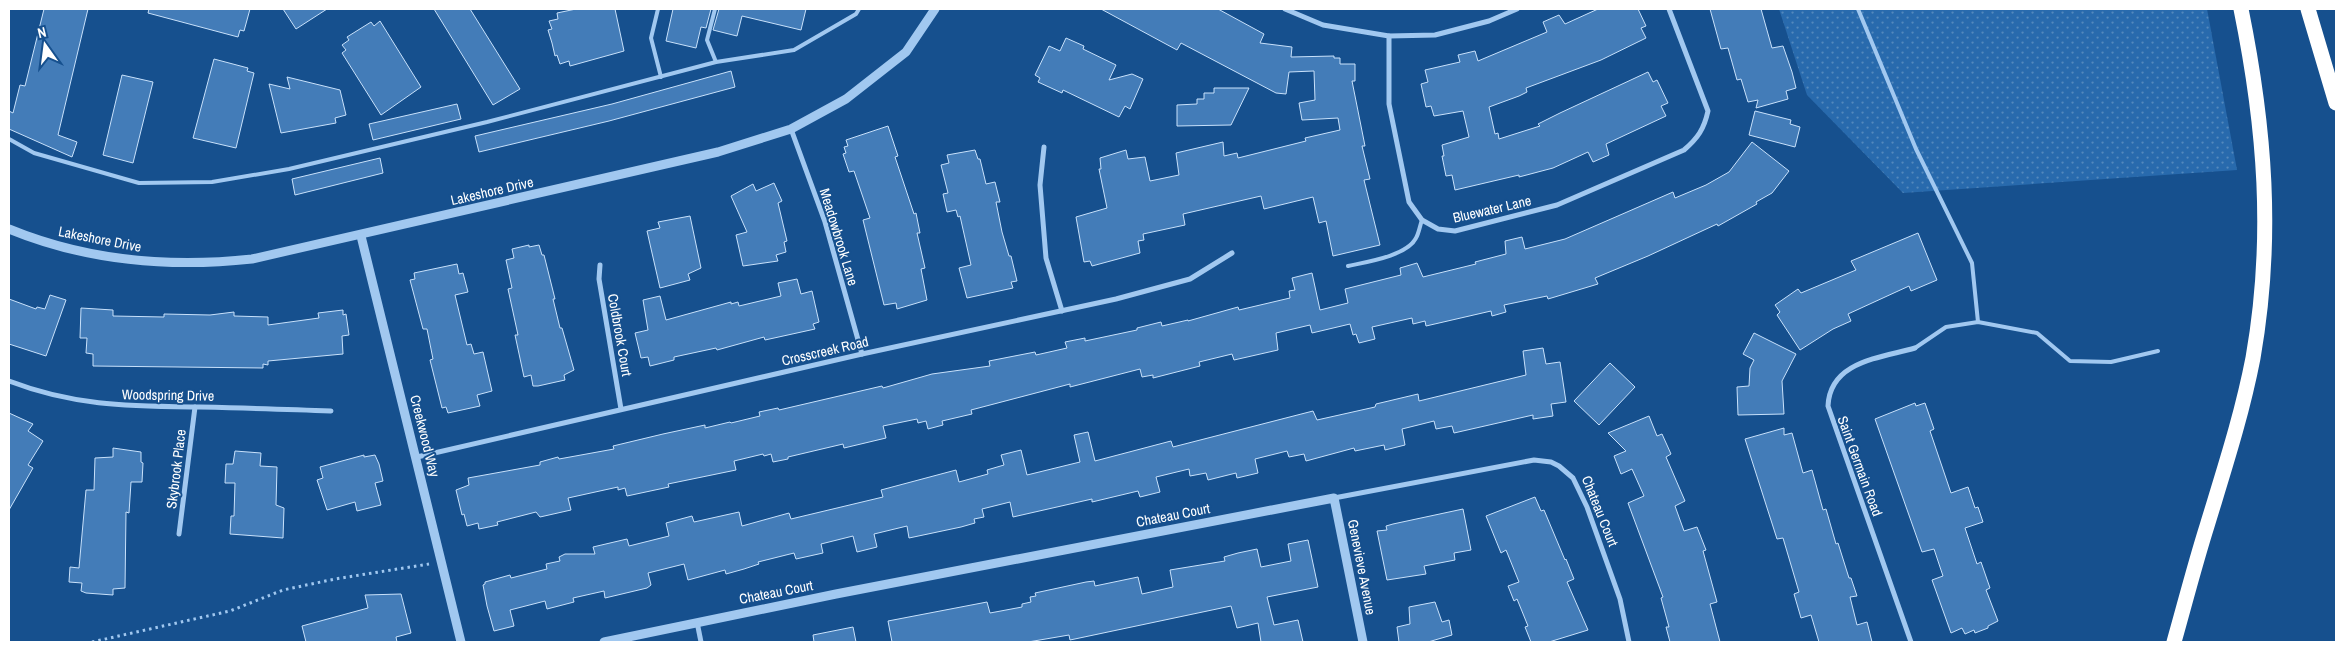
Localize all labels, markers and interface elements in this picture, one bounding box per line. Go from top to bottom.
north arrow [20,20,70,70]
text: N [36,23,48,42]
street label: Lakeshore Drive [449,173,535,209]
street label: Meadowbrook Lane [816,186,862,288]
street label: Bluewater Lane [1451,191,1533,227]
street label: Lakeshore Drive [57,222,143,256]
street label: Coldbrook Court [604,292,636,378]
street label: Crosscreek Road [780,332,870,370]
street label: Woodspring Drive [122,385,214,405]
street label: Creekwood Way [406,393,444,479]
street label: Saint Germain Road [1834,413,1886,519]
street label: Skybrook Place [162,428,190,510]
street label: Chateau Court [1578,473,1622,549]
street label: Chateau Court [1135,499,1211,531]
street label: Genevieve Avenue [1344,518,1380,616]
street label: Chateau Court [738,576,814,608]

